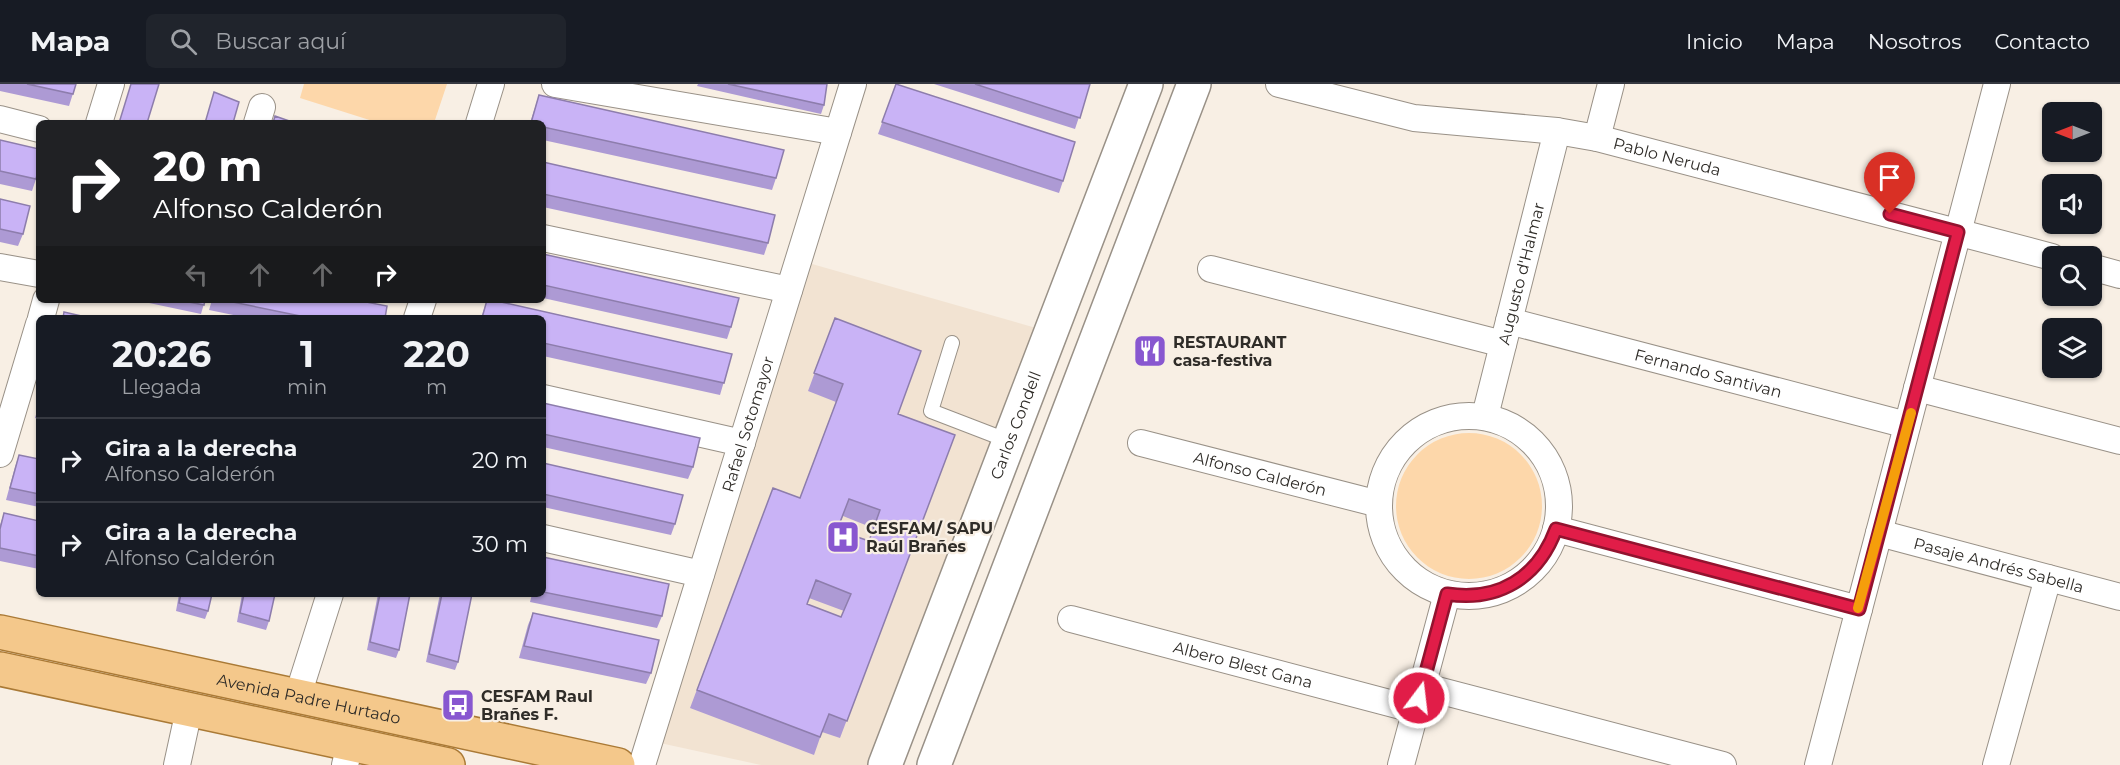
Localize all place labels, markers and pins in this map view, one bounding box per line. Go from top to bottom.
pin [1864,152,1915,214]
restaurant icon: RESTAURANT casa-festiva [1132,333,1168,369]
place label: RESTAURANT casa-festiva [1173,333,1286,370]
hospital icon: CESFAM/ SAPU Raúl Brañes [825,519,861,555]
place label: CESFAM/ SAPU Raúl Brañes [866,519,993,556]
bus stop icon: CESFAM Raul Brañes F. [440,687,476,723]
place label: CESFAM Raul Brañes F. [481,687,593,724]

